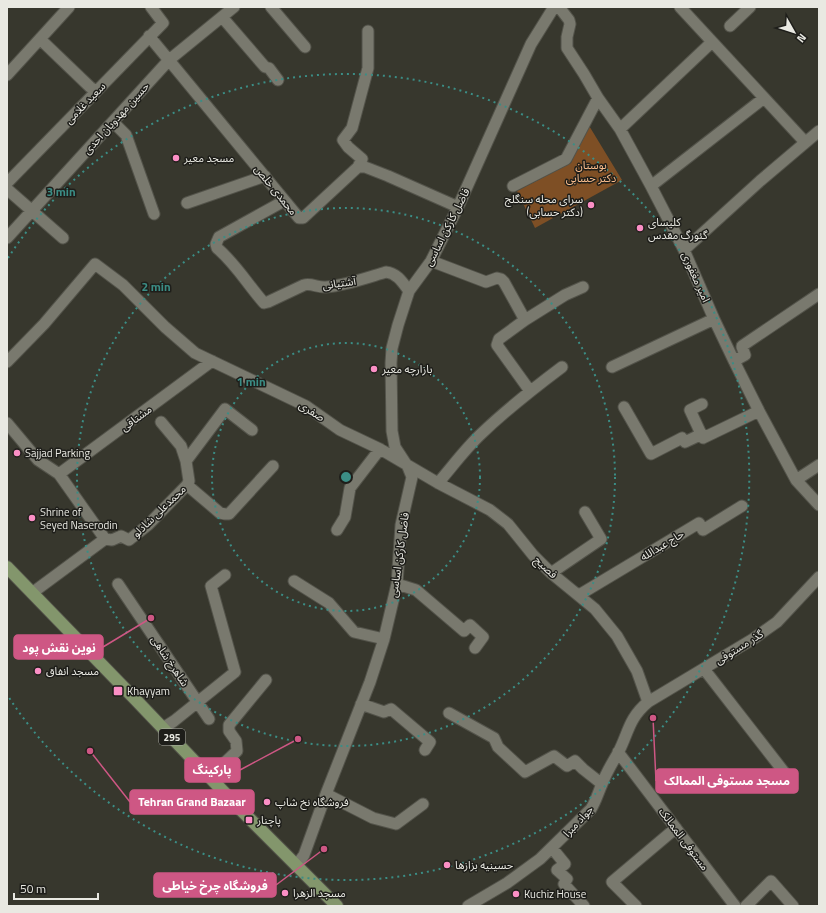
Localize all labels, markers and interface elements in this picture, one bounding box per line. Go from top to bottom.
north arrow [774,12,814,52]
text: N [793,30,810,46]
street label: سعید غلامی [61,78,109,128]
street label: حسین مهدویان احدی [79,78,153,158]
place label: مسجد معیر [183,150,235,166]
marker: مسجد معیر [171,153,181,163]
park label: بوستان دکتر حسابی [566,157,616,186]
street label: محمدی خلص [251,161,301,219]
text: 3 min [46,182,76,201]
street label: فاضل کارکن اساسی [420,185,474,269]
place label: سرای محله سنگلج (دکتر حسابی) [505,191,583,220]
marker: سرای محله سنگلج (دکتر حسابی) [586,200,596,210]
place label: کلیسای گئورگ مقدس [648,214,708,243]
marker: کلیسای گئورگ مقدس [635,223,645,233]
street label: امیر مغفوری [678,249,714,305]
street label: آشتیانی [321,273,358,293]
text: 2 min [141,277,171,296]
place label: بازارچه معیر [381,361,432,377]
marker: بازارچه معیر [369,364,379,374]
text: 1 min [236,372,266,391]
street label: صفری [296,397,328,425]
street label: مشتاقی [117,401,155,435]
place label: Sajjad Parking [25,445,90,461]
marker: Sajjad Parking [12,448,22,458]
centre of rings [339,470,353,484]
street label: محمدعلی شادلو [128,481,190,541]
place label: Shrine of Seyed Naserodin [40,504,118,533]
street label: فاضل کارکن اساسی [385,511,413,599]
marker: Shrine of Seyed Naserodin [27,513,37,523]
street label: حاج عبدالله [637,525,687,564]
street label: فصیح [531,552,561,582]
street label: گذر مستوفی [712,626,767,668]
street label: شاهرخ شاهی [147,632,193,690]
callout: نوین نقش پود [14,635,103,659]
text: نوین نقش پود [22,638,96,657]
place label: مسجد انفاق [46,663,99,679]
marker: مسجد انفاق [33,666,43,676]
place label: Khayyam [127,683,170,699]
marker: Khayyam [112,685,124,697]
road number: 295 [159,729,185,745]
callout: پارکینگ [185,758,240,782]
text: پارکینگ [193,760,231,779]
callout: مسجد مستوفی الممالک [656,769,798,793]
text: مسجد مستوفی الممالک [664,771,790,790]
callout: Tehran Grand Bazaar [130,790,254,814]
text: Tehran Grand Bazaar [138,792,246,811]
place label: فروشگاه نخ شاپ [275,794,349,810]
marker: فروشگاه نخ شاپ [262,797,272,807]
street label: جواد مبرا [559,801,597,840]
street label: مستوفی الممالک [655,804,713,874]
place label: پاچنار [256,812,281,828]
marker: پاچنار [244,815,254,825]
place label: حسینیه بزازها [455,857,514,873]
marker: حسینیه بزازها [442,860,452,870]
callout: فروشگاه چرخ خیاطی [154,873,276,897]
scale bar [14,875,98,901]
text: فروشگاه چرخ خیاطی [162,876,268,895]
text: 50 m [20,879,46,898]
place label: مسجد الزهرا [293,885,346,901]
place label: Kuchiz House [524,886,587,902]
marker: مسجد الزهرا [280,888,290,898]
marker: Kuchiz House [511,889,521,899]

